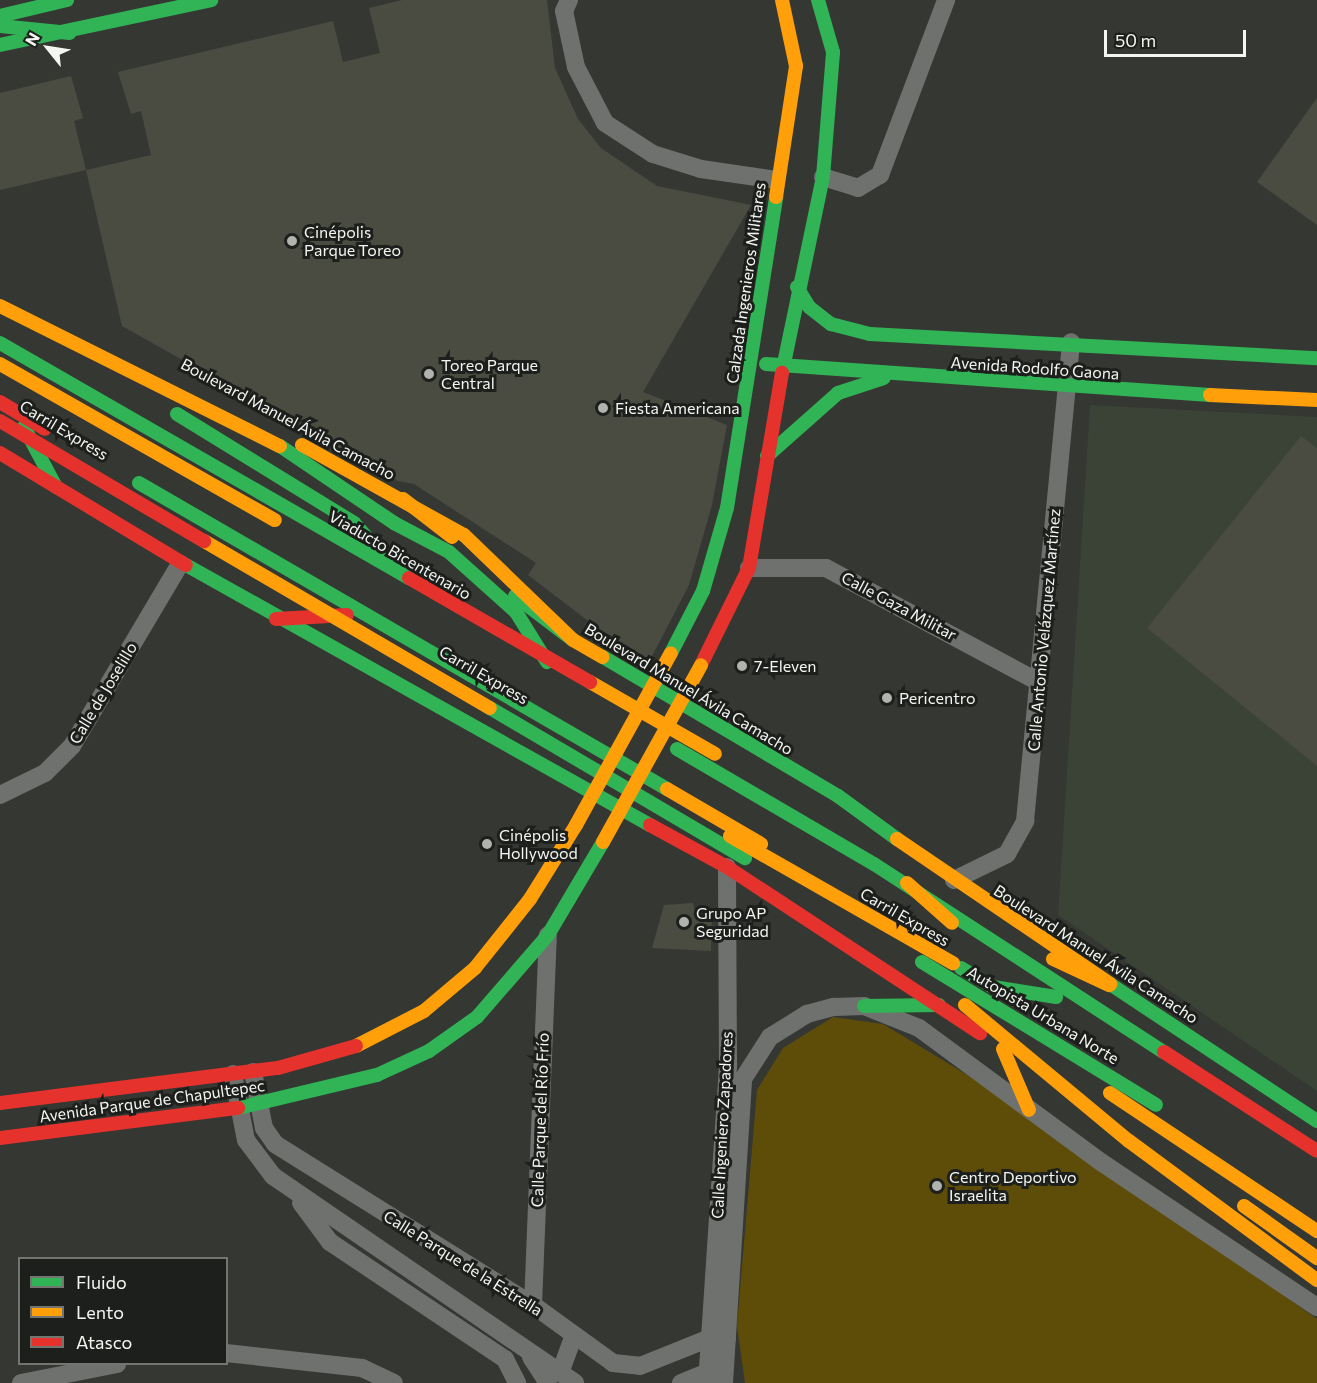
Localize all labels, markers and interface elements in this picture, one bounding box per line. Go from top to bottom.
north arrow [18,18,78,78]
scale bar [1107,18,1250,56]
text: N [21,29,43,49]
text: 50 m [1115,29,1156,51]
street label: Calzada Ingenieros Militares [722,181,770,385]
place label: Cinépolis Parque Toreo [304,222,401,260]
marker: Cinépolis Parque Toreo [285,234,299,248]
street label: Avenida Rodolfo Gaona [950,353,1120,383]
street label: Boulevard Manuel Ávila Camacho [178,354,398,484]
place label: Toreo Parque Central [441,355,538,393]
marker: Toreo Parque Central [422,367,436,381]
street label: Carril Express [16,396,112,464]
place label: Fiesta Americana [615,398,740,418]
marker: Fiesta Americana [596,401,610,415]
street label: Viaducto Bicentenario [325,506,475,604]
street label: Calle Antonio Velázquez Martínez [1024,508,1064,752]
street label: Calle Gaza Militar [838,568,960,644]
street label: Boulevard Manuel Ávila Camacho [581,619,797,759]
street label: Calle de Joselillo [65,639,141,747]
street label: Carril Express [436,642,532,708]
place label: 7-Eleven [754,656,817,676]
marker: 7-Eleven [735,659,749,673]
place label: Pericentro [899,688,975,708]
marker: Pericentro [880,691,894,705]
place label: Cinépolis Hollywood [499,825,578,863]
marker: Cinépolis Hollywood [480,837,494,851]
street label: Boulevard Manuel Ávila Camacho [990,881,1202,1027]
street label: Carril Express [857,884,953,950]
place label: Grupo AP Seguridad [696,903,769,941]
marker: Grupo AP Seguridad [677,915,691,929]
street label: Autopista Urbana Norte [963,962,1123,1068]
street label: Calle Ingeniero Zapadores [708,1031,736,1219]
street label: Calle Parque del Río Frío [527,1032,553,1208]
street label: Avenida Parque de Chapultepec [38,1076,266,1126]
place label: Centro Deportivo Israelita [949,1167,1077,1205]
marker: Centro Deportivo Israelita [930,1179,944,1193]
street label: Calle Parque de la Estrella [380,1206,546,1320]
legend [18,1257,228,1365]
text: Fluido [76,1271,127,1293]
text: Lento [76,1301,124,1323]
text: Atasco [76,1331,132,1353]

